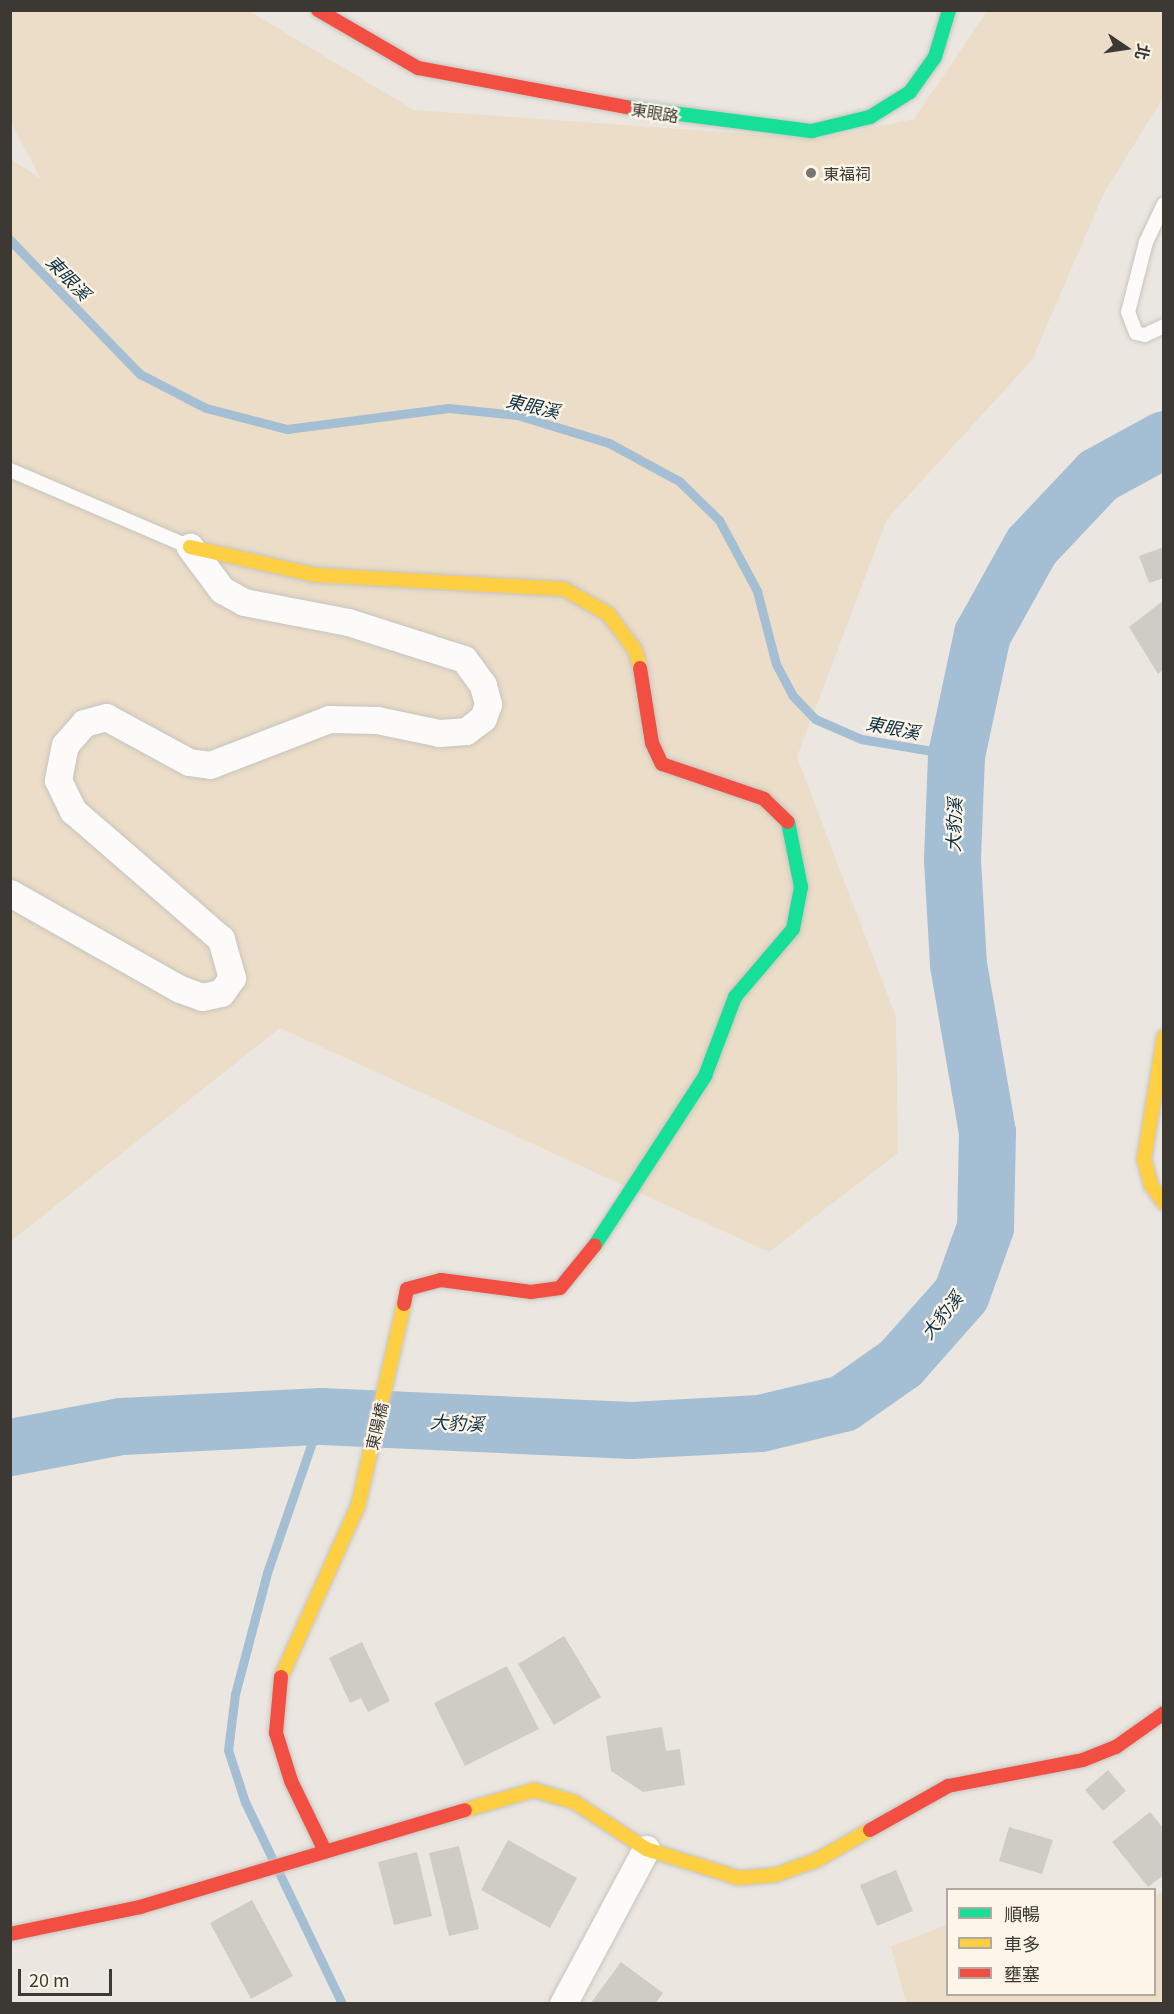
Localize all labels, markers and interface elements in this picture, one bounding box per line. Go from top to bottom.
north arrow [1096,18,1156,78]
text: 北 [1130,42,1157,63]
street label: 東眼路 [630,99,680,125]
place label: 東福祠 [823,163,871,183]
marker: 東福祠 [804,166,818,180]
water label: 東眼溪 [42,250,96,304]
water label: 東眼溪 [504,388,562,422]
water label: 東眼溪 [864,711,922,743]
water label: 大豹溪 [941,798,965,852]
water label: 大豹溪 [916,1287,966,1343]
street label: 東陽橋 [361,1400,391,1452]
water label: 大豹溪 [429,1410,485,1434]
legend [946,1888,1156,1996]
text: 順暢 [1004,1900,1040,1926]
text: 車多 [1004,1930,1040,1956]
scale bar [21,1957,116,1995]
text: 壅塞 [1004,1960,1040,1986]
text: 20 m [29,1966,70,1992]

